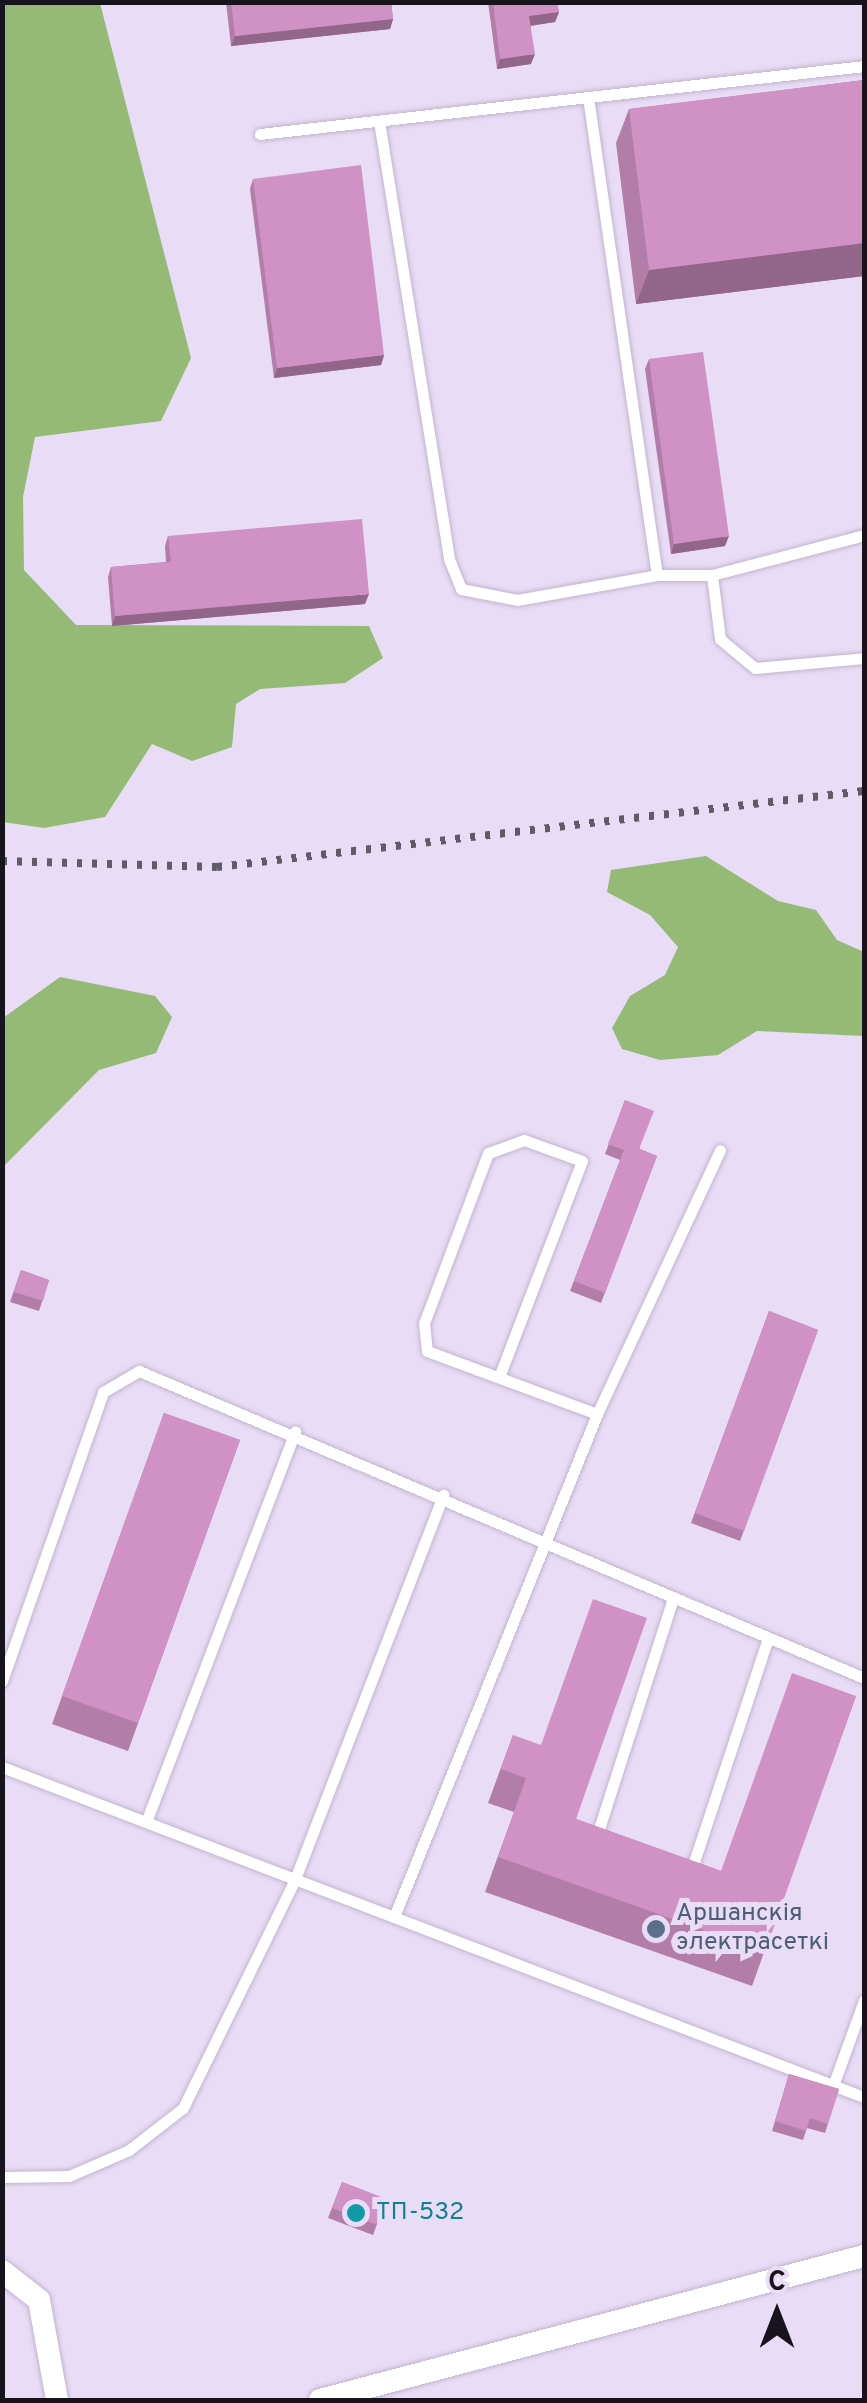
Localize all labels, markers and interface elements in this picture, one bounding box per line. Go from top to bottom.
place label: Аршанскія электрасеткі [676,1900,829,1959]
marker: Аршанскія электрасеткі [645,1918,667,1940]
place label: ТП-532 [376,2198,464,2228]
marker: ТП-532 [345,2202,367,2224]
north arrow [727,2263,827,2363]
text: С [768,2265,786,2301]

